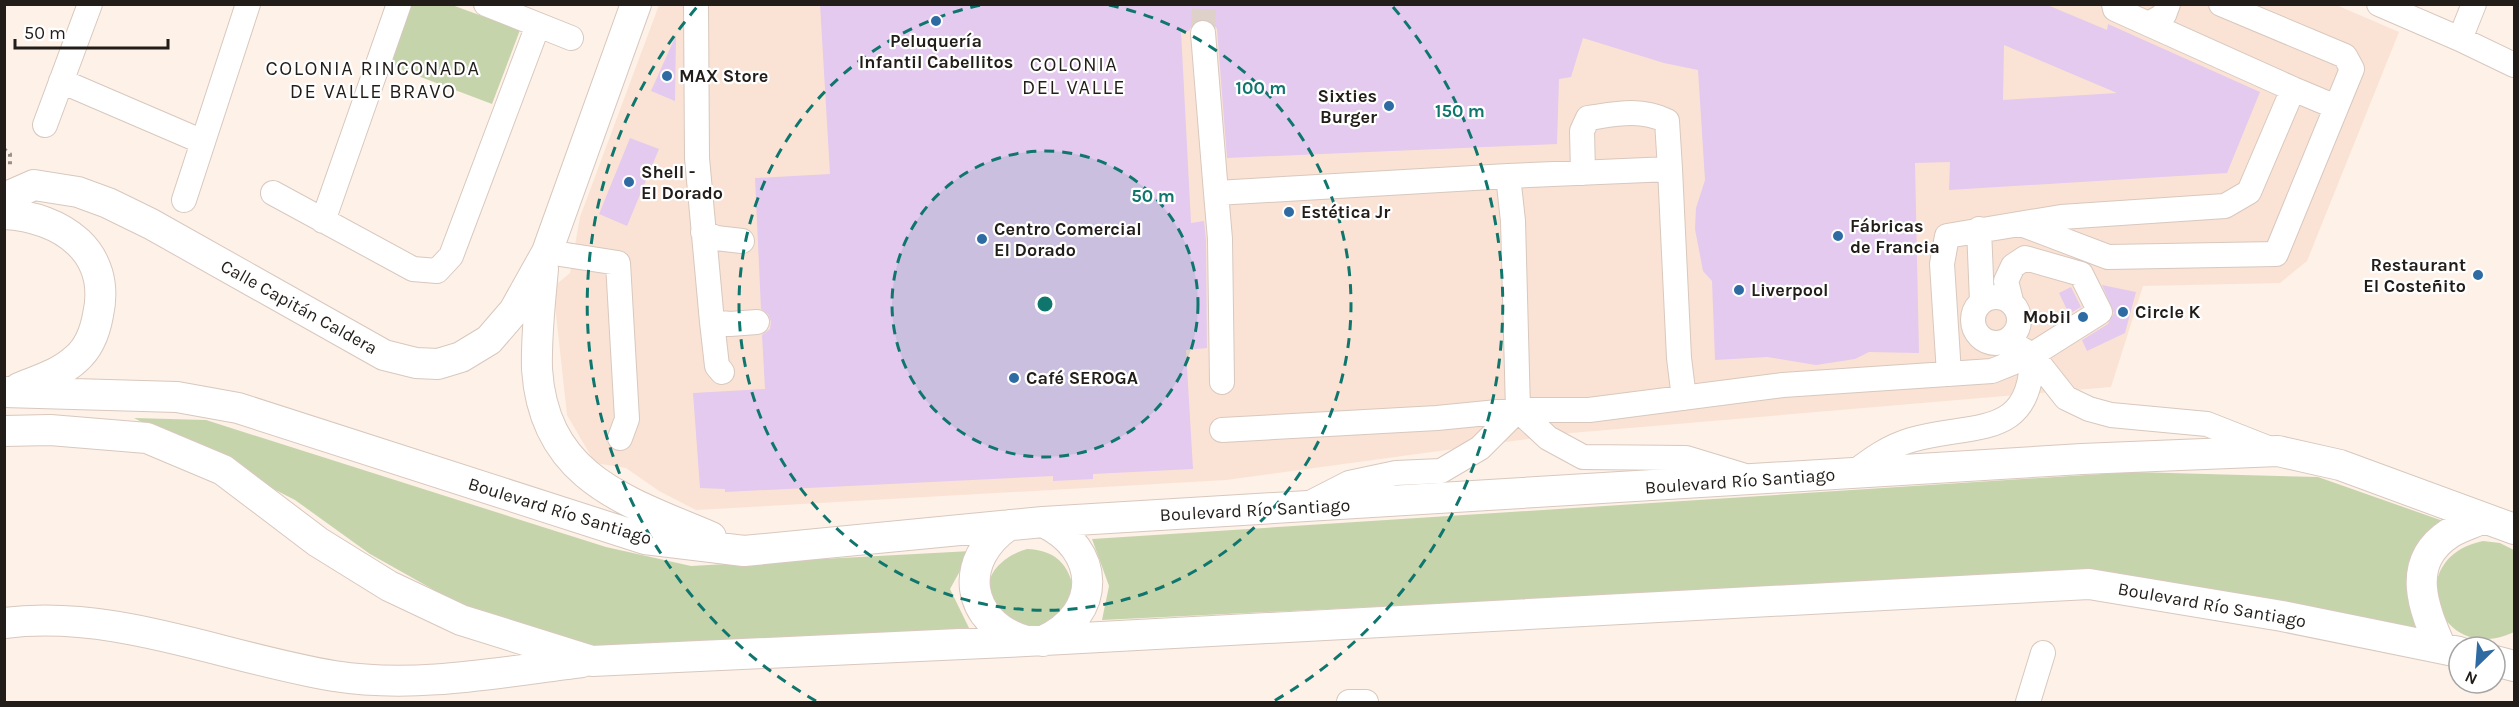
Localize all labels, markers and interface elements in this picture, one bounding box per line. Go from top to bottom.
scale bar [15,12,168,50]
marker: Peluquería Infantil Cabellitos [929,14,943,28]
text: 50 m [24,22,66,44]
place label: Peluquería Infantil Cabellitos [859,30,1013,73]
district label: COLONIA DEL VALLE [1022,53,1126,99]
district label: COLONIA RINCONADA DE VALLE BRAVO [265,57,481,103]
place label: MAX Store [679,65,768,87]
marker: MAX Store [660,69,674,83]
text: 100 m [1236,77,1286,99]
place label: Sixties Burger [1318,85,1377,128]
marker: Sixties Burger [1382,99,1396,113]
text: 150 m [1435,100,1485,122]
place label: Shell - El Dorado [641,161,723,204]
marker: Shell - El Dorado [622,175,636,189]
text: 50 m [1131,185,1175,207]
place label: Estética Jr [1301,201,1390,223]
marker: Estética Jr [1282,205,1296,219]
place label: Fábricas de Francia [1850,215,1940,258]
place label: Centro Comercial El Dorado [994,218,1142,261]
marker: Fábricas de Francia [1831,229,1845,243]
marker: Centro Comercial El Dorado [975,232,989,246]
place label: Restaurant El Costeñito [2363,254,2466,297]
street label: Calle Capitán Caldera [217,255,381,359]
marker: Restaurant El Costeñito [2471,268,2485,282]
place label: Liverpool [1751,279,1829,301]
marker: Liverpool [1732,283,1746,297]
centre of rings [1035,294,1055,314]
place label: Circle K [2135,301,2200,323]
marker: Circle K [2116,305,2130,319]
place label: Mobil [2023,306,2071,328]
marker: Mobil [2076,310,2090,324]
place label: Café SEROGA [1026,367,1138,389]
marker: Café SEROGA [1007,371,1021,385]
street label: Boulevard Río Santiago [1644,463,1836,499]
street label: Boulevard Río Santiago [466,473,654,549]
street label: Boulevard Río Santiago [1159,494,1351,526]
street label: Boulevard Río Santiago [2116,578,2308,632]
north arrow [2447,635,2507,695]
text: N [2462,667,2480,689]

